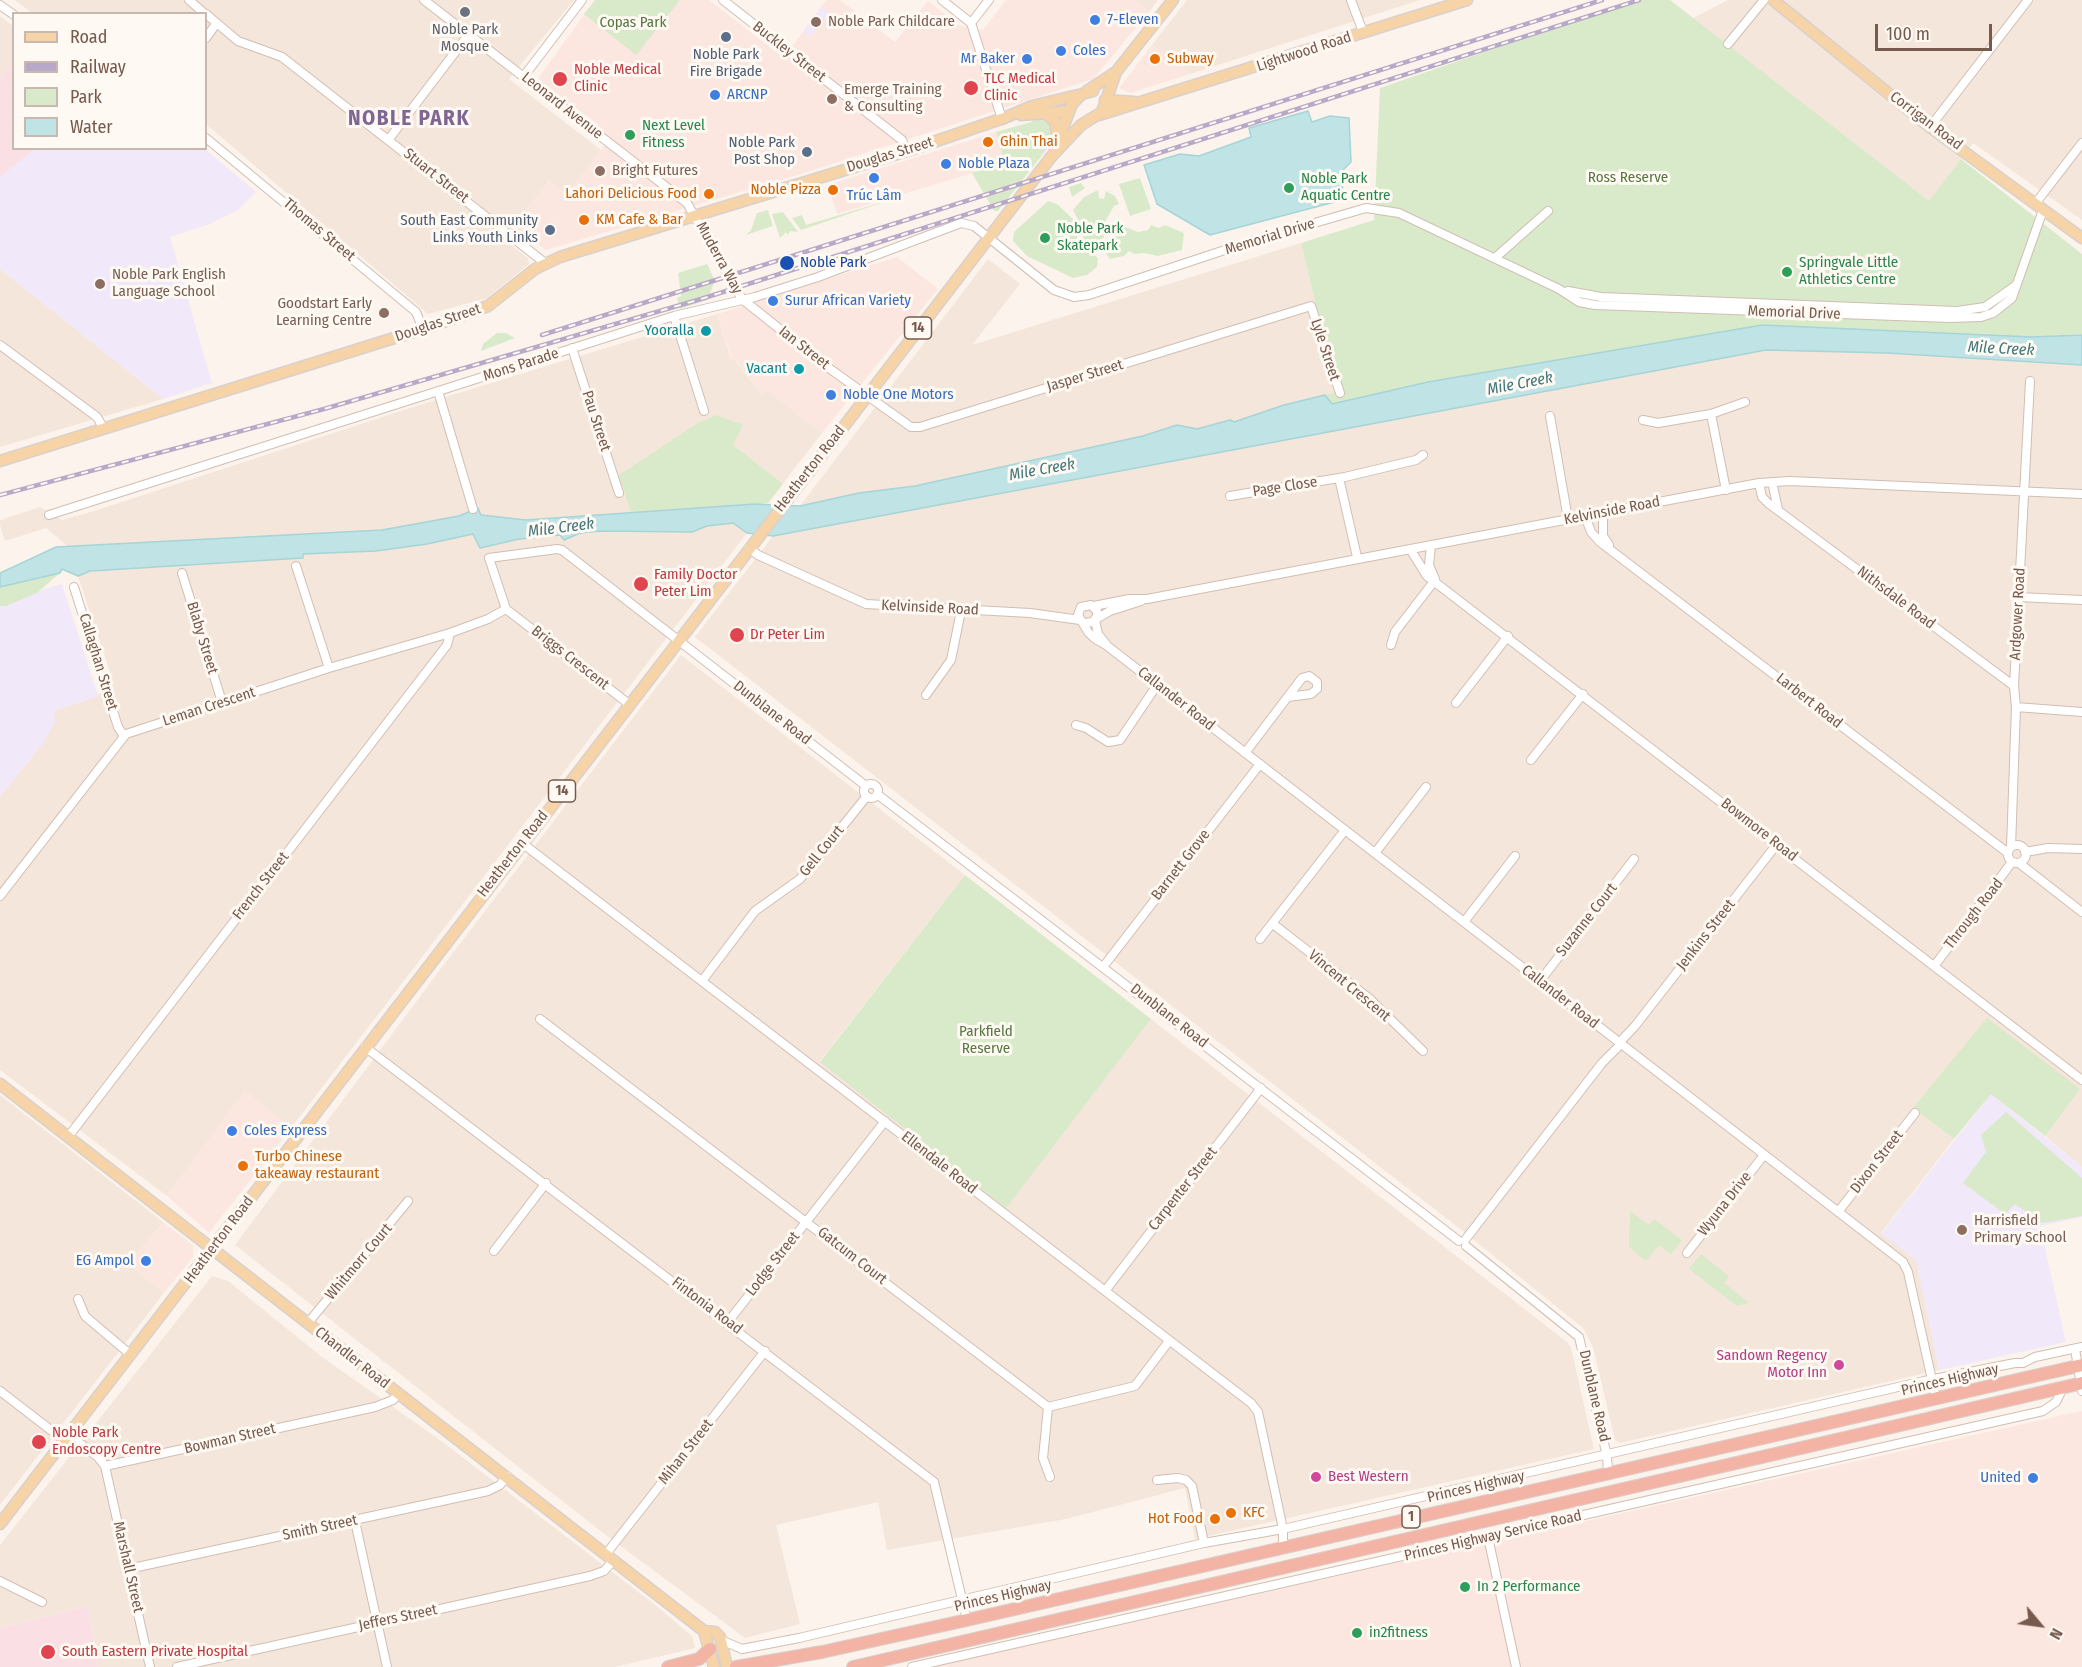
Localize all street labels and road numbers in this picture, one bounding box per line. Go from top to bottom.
street label: Buckley Street [749,18,829,86]
street label: Lightwood Road [1254,28,1354,76]
street label: Leonard Avenue [518,69,606,143]
street label: Corrigan Road [1886,88,1966,154]
street label: Douglas Street [845,133,935,177]
street label: Stuart Street [400,145,472,207]
street label: Thomas Street [279,195,359,265]
street label: Memorial Drive [1223,215,1317,259]
street label: Muderra Way [692,219,746,297]
street label: Douglas Street [393,300,483,346]
street label: Memorial Drive [1747,302,1841,324]
road number: 14 [904,317,932,339]
street label: Lyle Street [1307,317,1343,383]
street label: Ian Street [775,323,833,373]
street label: Mons Parade [481,344,561,386]
street label: Jasper Street [1045,356,1125,396]
street label: Pau Street [578,388,614,454]
street label: Heatherton Road [771,422,849,516]
street label: Page Close [1251,473,1319,501]
street label: Kelvinside Road [1562,493,1662,529]
street label: Nithsdale Road [1853,563,1939,633]
street label: Ardgower Road [2007,567,2029,661]
street label: Kelvinside Road [881,596,979,620]
street label: Blaby Street [183,600,221,676]
street label: Callaghan Street [75,611,121,713]
street label: Briggs Crescent [528,622,612,694]
street label: Callander Road [1134,663,1218,735]
street label: Larbert Road [1772,670,1846,732]
street label: Dunblane Road [730,677,814,749]
street label: Leman Crescent [160,684,258,730]
road number: 14 [548,780,576,802]
street label: Bowmore Road [1717,795,1801,865]
street label: Heatherton Road [474,807,552,901]
street label: Gell Court [796,822,848,880]
street label: Barnett Grove [1148,826,1214,904]
street label: French Street [229,849,293,923]
street label: Through Road [1941,875,2007,953]
street label: Suzanne Court [1553,880,1621,960]
street label: Jenkins Street [1673,896,1739,974]
street label: Vincent Crescent [1304,946,1394,1026]
street label: Callander Road [1518,961,1602,1033]
street label: Dunblane Road [1127,980,1211,1052]
street label: Dixon Street [1847,1127,1907,1197]
street label: Ellendale Road [898,1128,980,1198]
street label: Carpenter Street [1145,1144,1221,1234]
street label: Wyuna Drive [1694,1168,1756,1240]
street label: Heatherton Road [180,1193,258,1287]
street label: Whitmorr Court [322,1220,396,1304]
street label: Gatcum Court [814,1223,890,1289]
street label: Lodge Street [742,1228,804,1300]
street label: Fintonia Road [668,1274,746,1338]
street label: Chandler Road [311,1323,393,1393]
street label: Dunblane Road [1575,1348,1613,1444]
street label: Princes Highway [1900,1360,2000,1400]
street label: Mihan Street [655,1416,717,1488]
street label: Bowman Street [183,1420,277,1458]
street label: Princes Highway [1426,1467,1526,1507]
road number: 1 [1402,1506,1420,1528]
street label: Princes Highway Service Road [1403,1507,1583,1565]
street label: Smith Street [281,1511,359,1545]
street label: Marshall Street [109,1520,147,1614]
street label: Princes Highway [953,1576,1053,1616]
street label: Jeffers Street [357,1601,439,1635]

